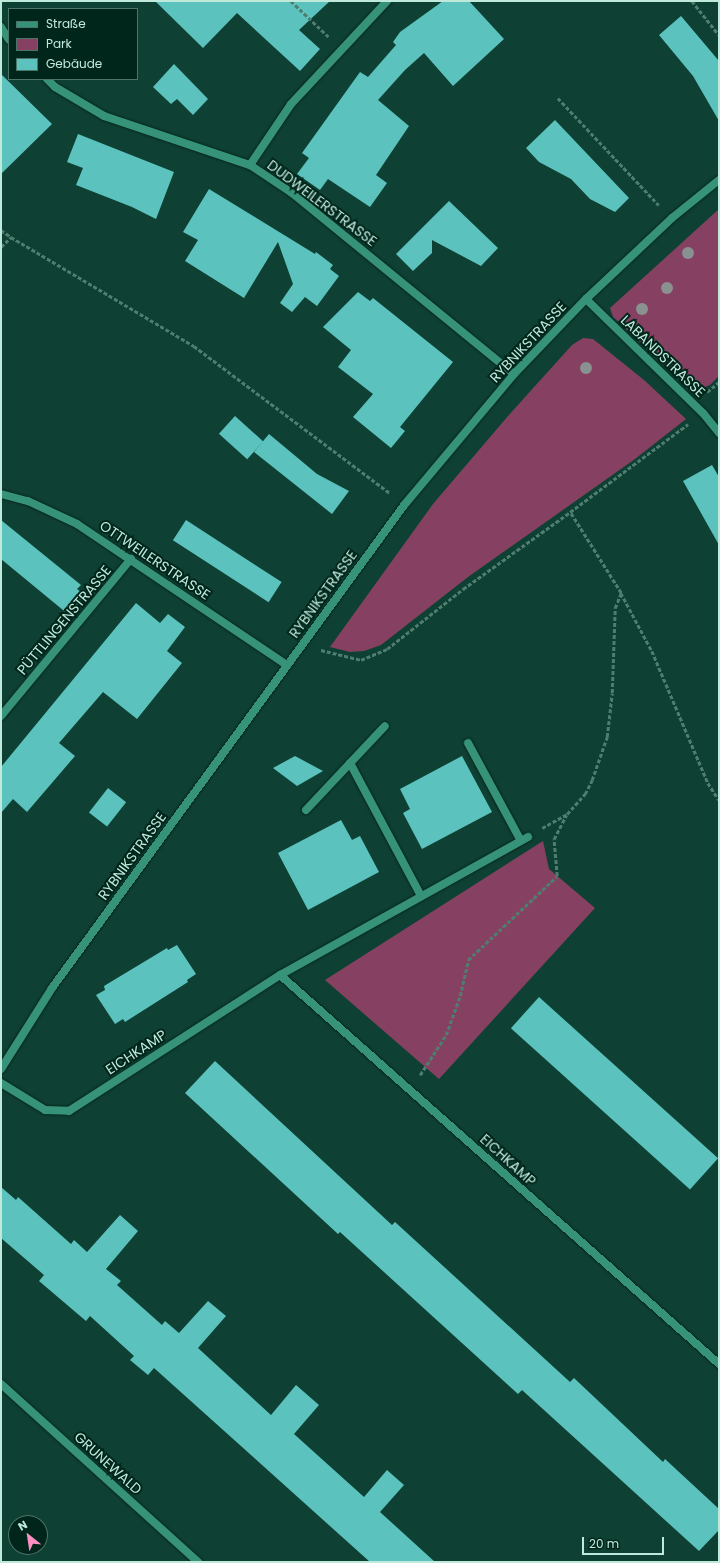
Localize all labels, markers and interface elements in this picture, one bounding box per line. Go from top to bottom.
legend [8,8,138,80]
text: Straße [46,15,86,32]
text: Park [46,35,72,52]
text: Gebäude [46,55,102,72]
street label: DUDWEILERSTRASSE [264,156,380,250]
street label: RYBNIKSTRASSE [486,298,570,386]
street label: LABANDSTRASSE [617,312,709,400]
street label: OTTWEILERSTRASSE [97,517,213,603]
street label: RYBNIKSTRASSE [286,547,360,641]
street label: PÜTTLINGENSTRASSE [13,562,115,678]
street label: RYBNIKSTRASSE [95,809,169,903]
street label: EICHKAMP [102,1026,170,1078]
street label: EICHKAMP [477,1131,539,1189]
street label: GRUNEWALD [71,1428,145,1498]
north arrow [8,1515,48,1555]
text: N [15,1516,30,1534]
scale bar [584,1529,666,1555]
text: 20 m [589,1535,619,1552]

